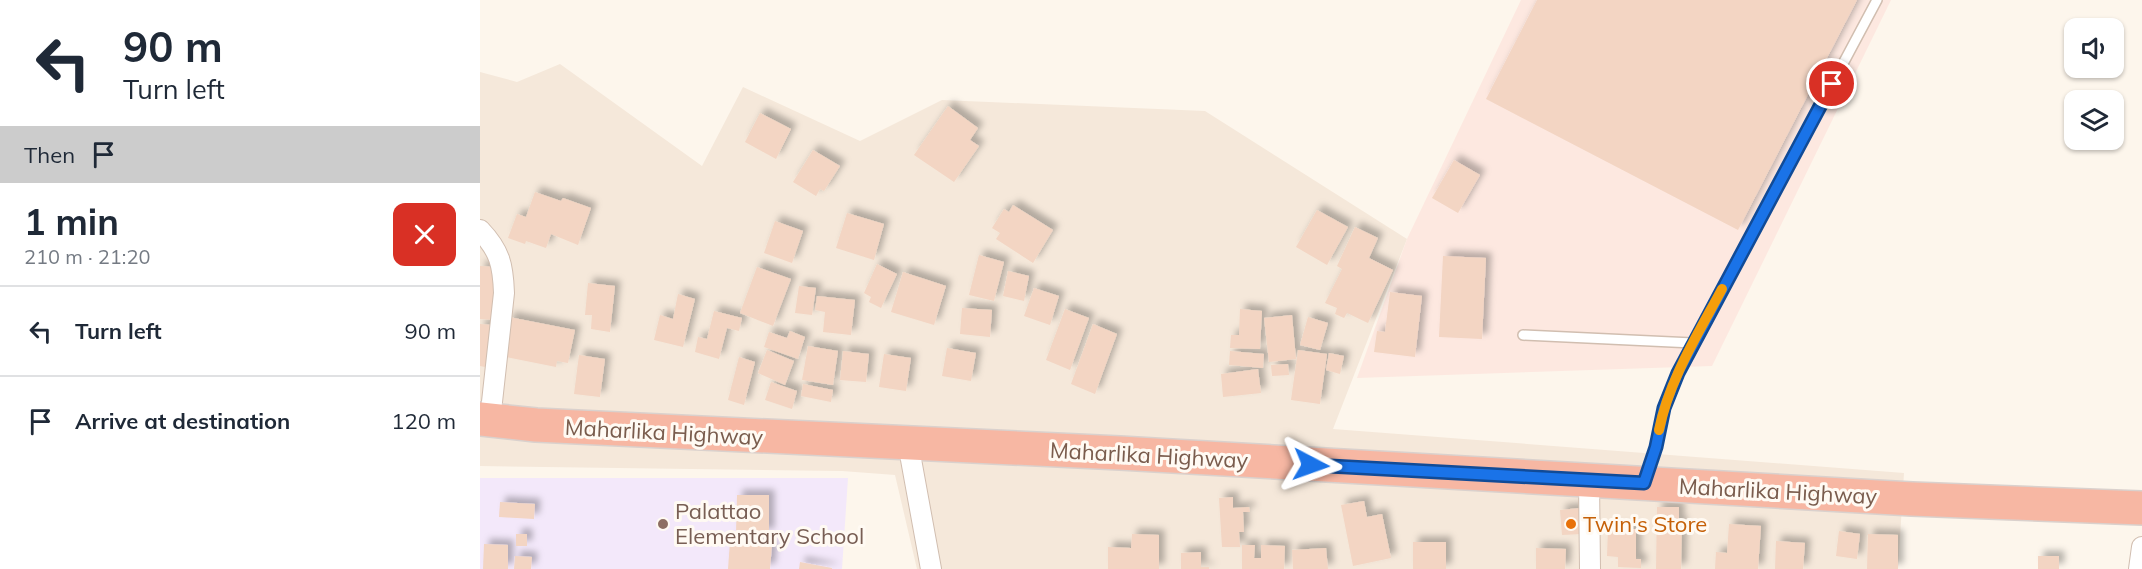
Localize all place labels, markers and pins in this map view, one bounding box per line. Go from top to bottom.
pin [1806,58,1857,109]
place label: Palattao Elementary School [675,497,864,550]
place label: Twin's Store [1583,510,1707,538]
marker: Palattao Elementary School [656,517,670,531]
marker: Twin's Store [1564,517,1578,531]

